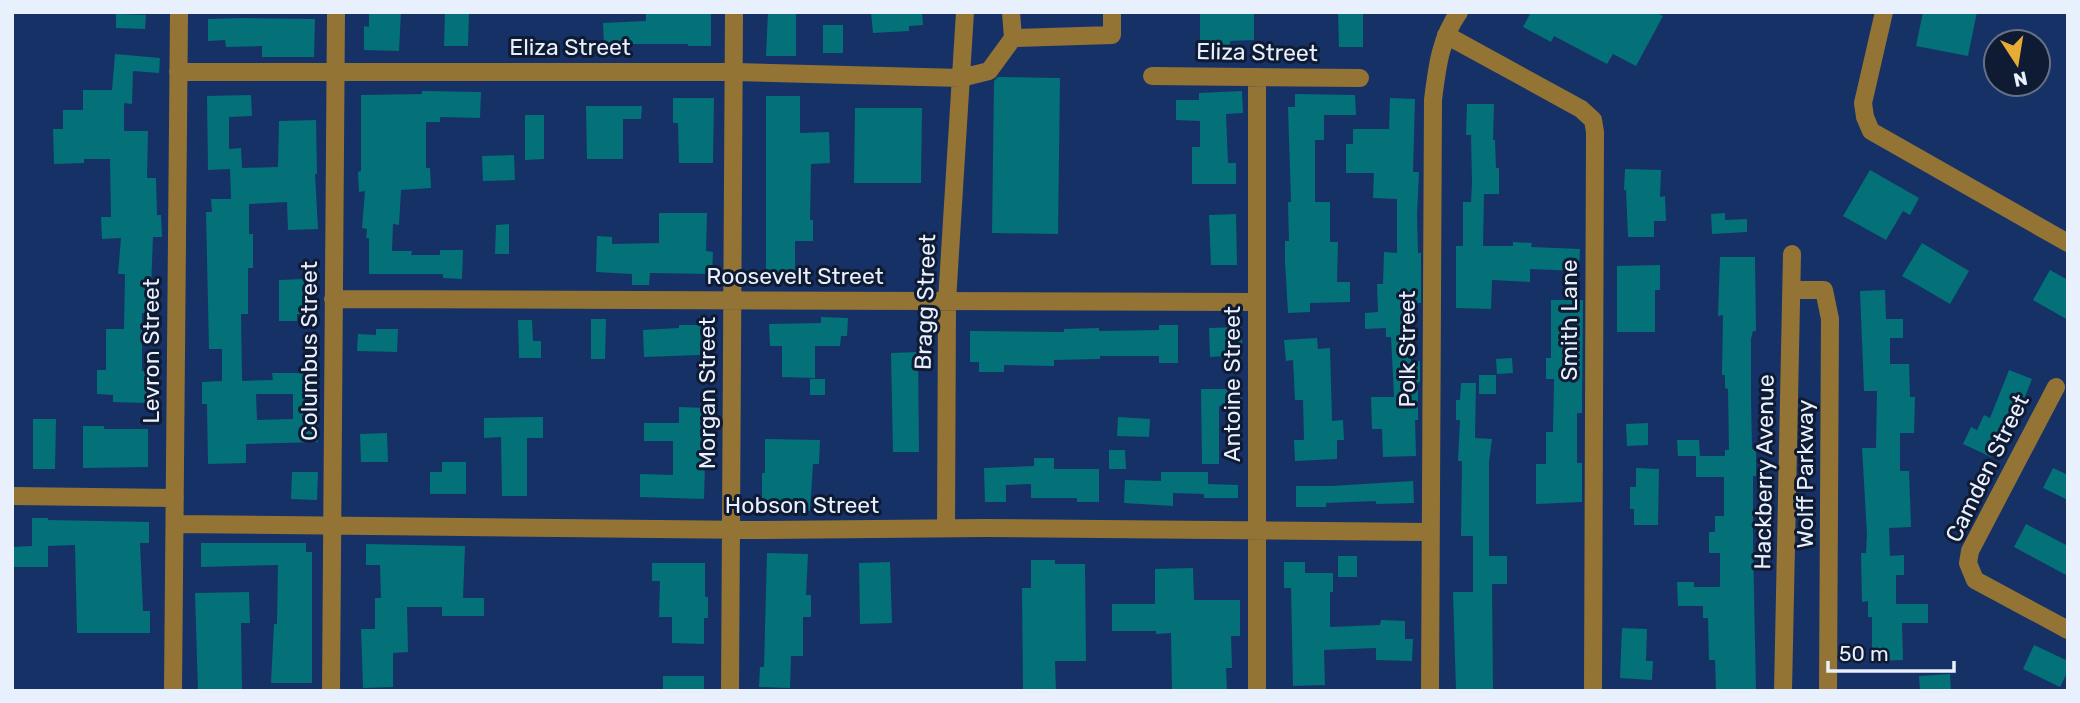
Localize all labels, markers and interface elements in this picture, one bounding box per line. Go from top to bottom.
north arrow [1982,28,2052,98]
street label: Eliza Street [509,33,631,61]
street label: Eliza Street [1196,37,1318,67]
text: N [2011,66,2030,92]
street label: Bragg Street [909,233,941,371]
street label: Smith Lane [1555,259,1583,381]
street label: Columbus Street [295,261,323,441]
street label: Roosevelt Street [706,262,884,290]
street label: Levron Street [137,278,165,424]
street label: Polk Street [1393,290,1421,408]
street label: Antoine Street [1218,306,1246,462]
street label: Morgan Street [693,317,721,469]
street label: Hackberry Avenue [1748,374,1780,570]
street label: Camden Street [1939,389,2035,547]
street label: Wolff Parkway [1791,399,1819,548]
street label: Hobson Street [725,491,879,519]
scale bar [1828,630,1954,674]
text: 50 m [1839,641,1889,666]

